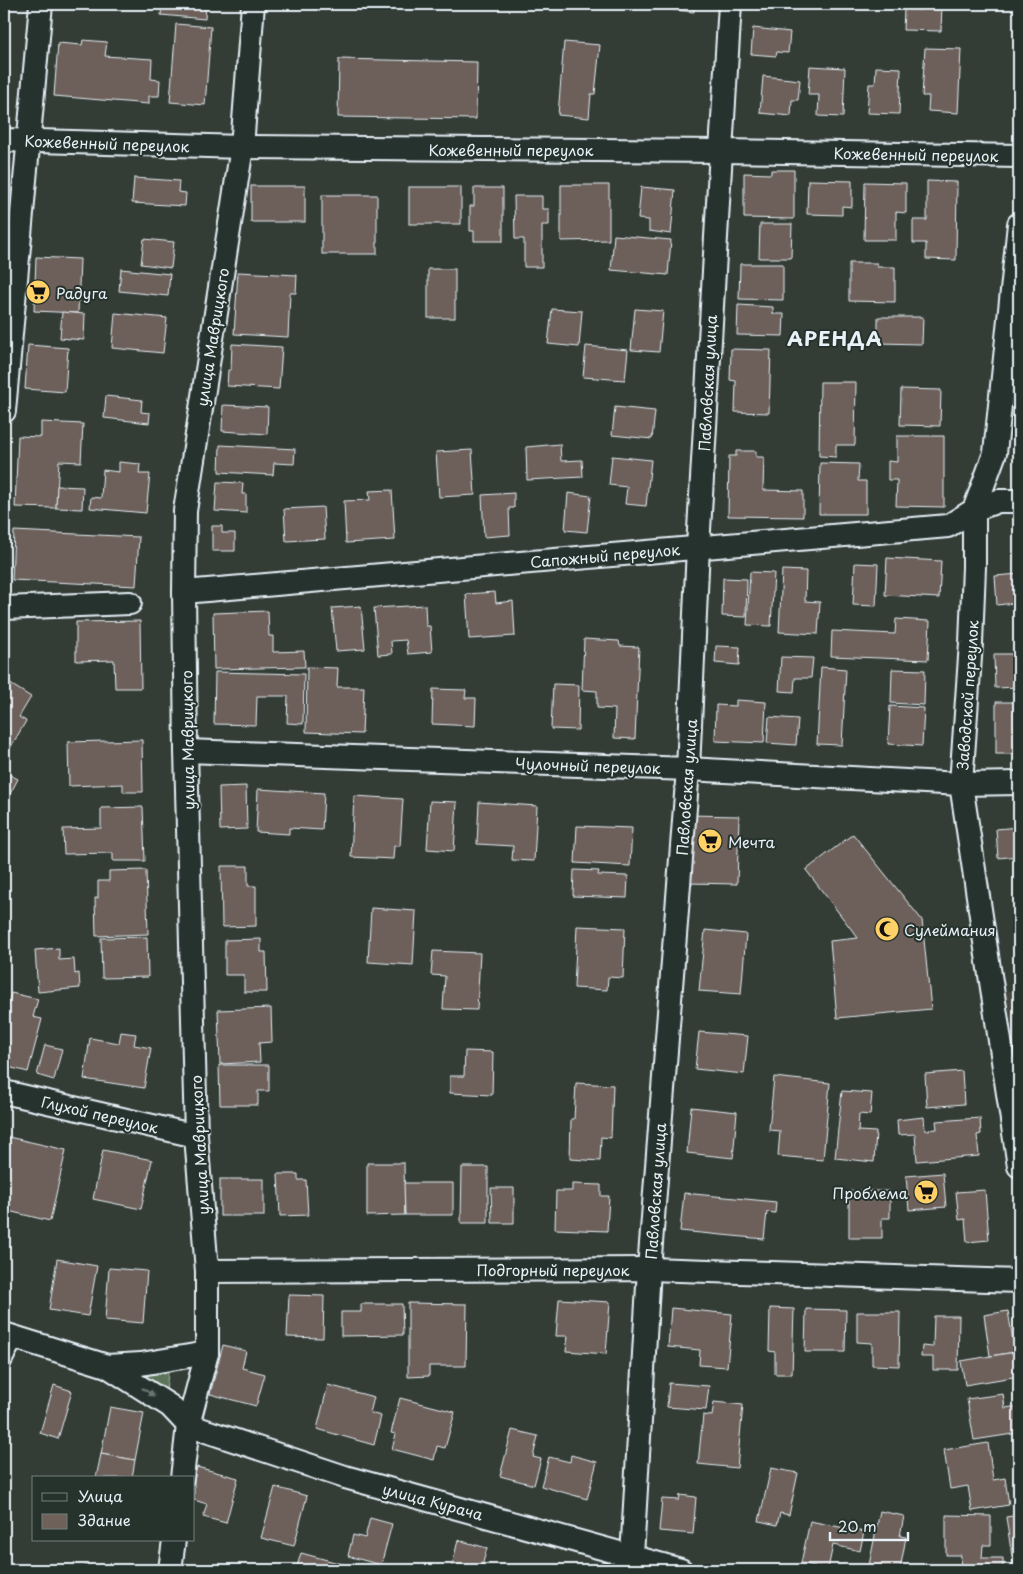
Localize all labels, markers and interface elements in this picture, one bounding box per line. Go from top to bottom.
street label: Кожевенный переулок [24,129,190,157]
street label: Кожевенный переулок [429,138,594,161]
street label: Кожевенный переулок [833,141,999,167]
street label: улица Маврицкого [190,266,234,408]
supermarket icon: Радуга [25,279,51,305]
place label: Радуга [56,281,108,304]
street label: Павловская улица [692,314,722,452]
district label: АРЕНДА [787,323,883,353]
street label: Сапожный переулок [529,537,681,573]
street label: Заводской переулок [950,619,984,771]
street label: улица Маврицкого [174,670,200,810]
street label: Павловская улица [670,717,702,856]
street label: Чулочный переулок [515,751,661,779]
supermarket icon: Мечта [697,828,723,854]
place label: Мечта [728,830,775,853]
mosque icon: Сулеймания [874,916,900,942]
place label: Сулеймания [904,918,996,941]
street label: улица Маврицкого [184,1075,214,1215]
street label: Глухой переулок [39,1089,161,1139]
street label: Павловская улица [639,1121,671,1260]
supermarket icon: Проблема [913,1179,939,1205]
place label: Проблема [832,1181,909,1204]
street label: Подгорный переулок [476,1258,630,1281]
one-way arrow [141,1387,155,1396]
legend [32,1476,195,1542]
street label: улица Курача [380,1477,486,1526]
text: Улица [78,1484,123,1507]
text: Здание [78,1508,131,1531]
scale bar [830,1509,908,1541]
text: 20 m [838,1514,877,1537]

